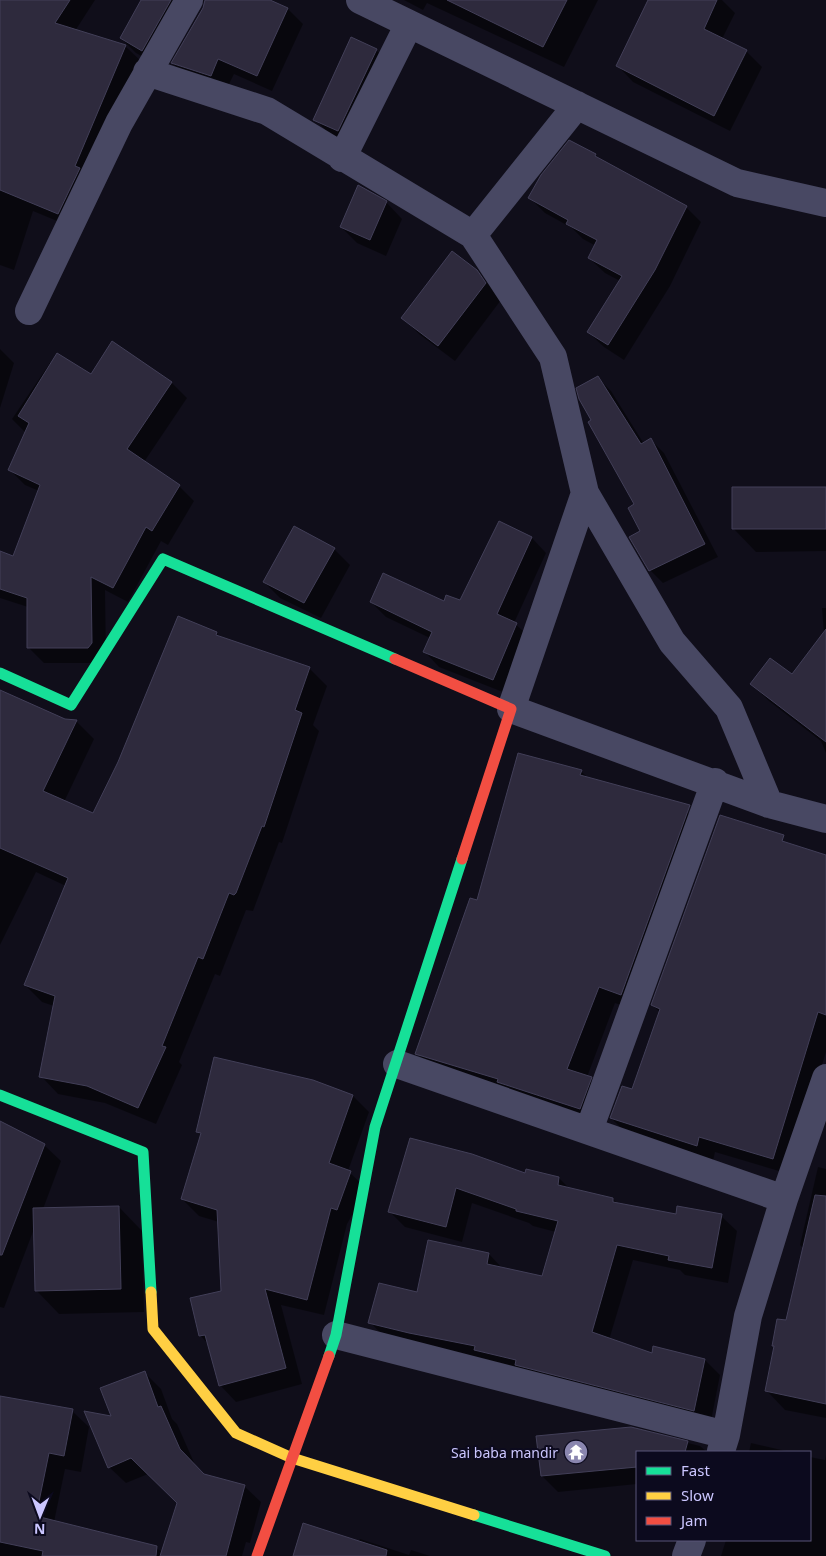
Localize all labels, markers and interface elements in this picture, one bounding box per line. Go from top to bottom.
temple icon: Sai baba mandir [563,1439,589,1465]
place label: Sai baba mandir [451,1443,558,1462]
legend [636,1451,811,1541]
text: Fast [681,1460,710,1480]
text: Slow [681,1485,714,1505]
north arrow [15,1491,65,1541]
text: Jam [679,1510,708,1530]
text: N [34,1520,46,1539]

